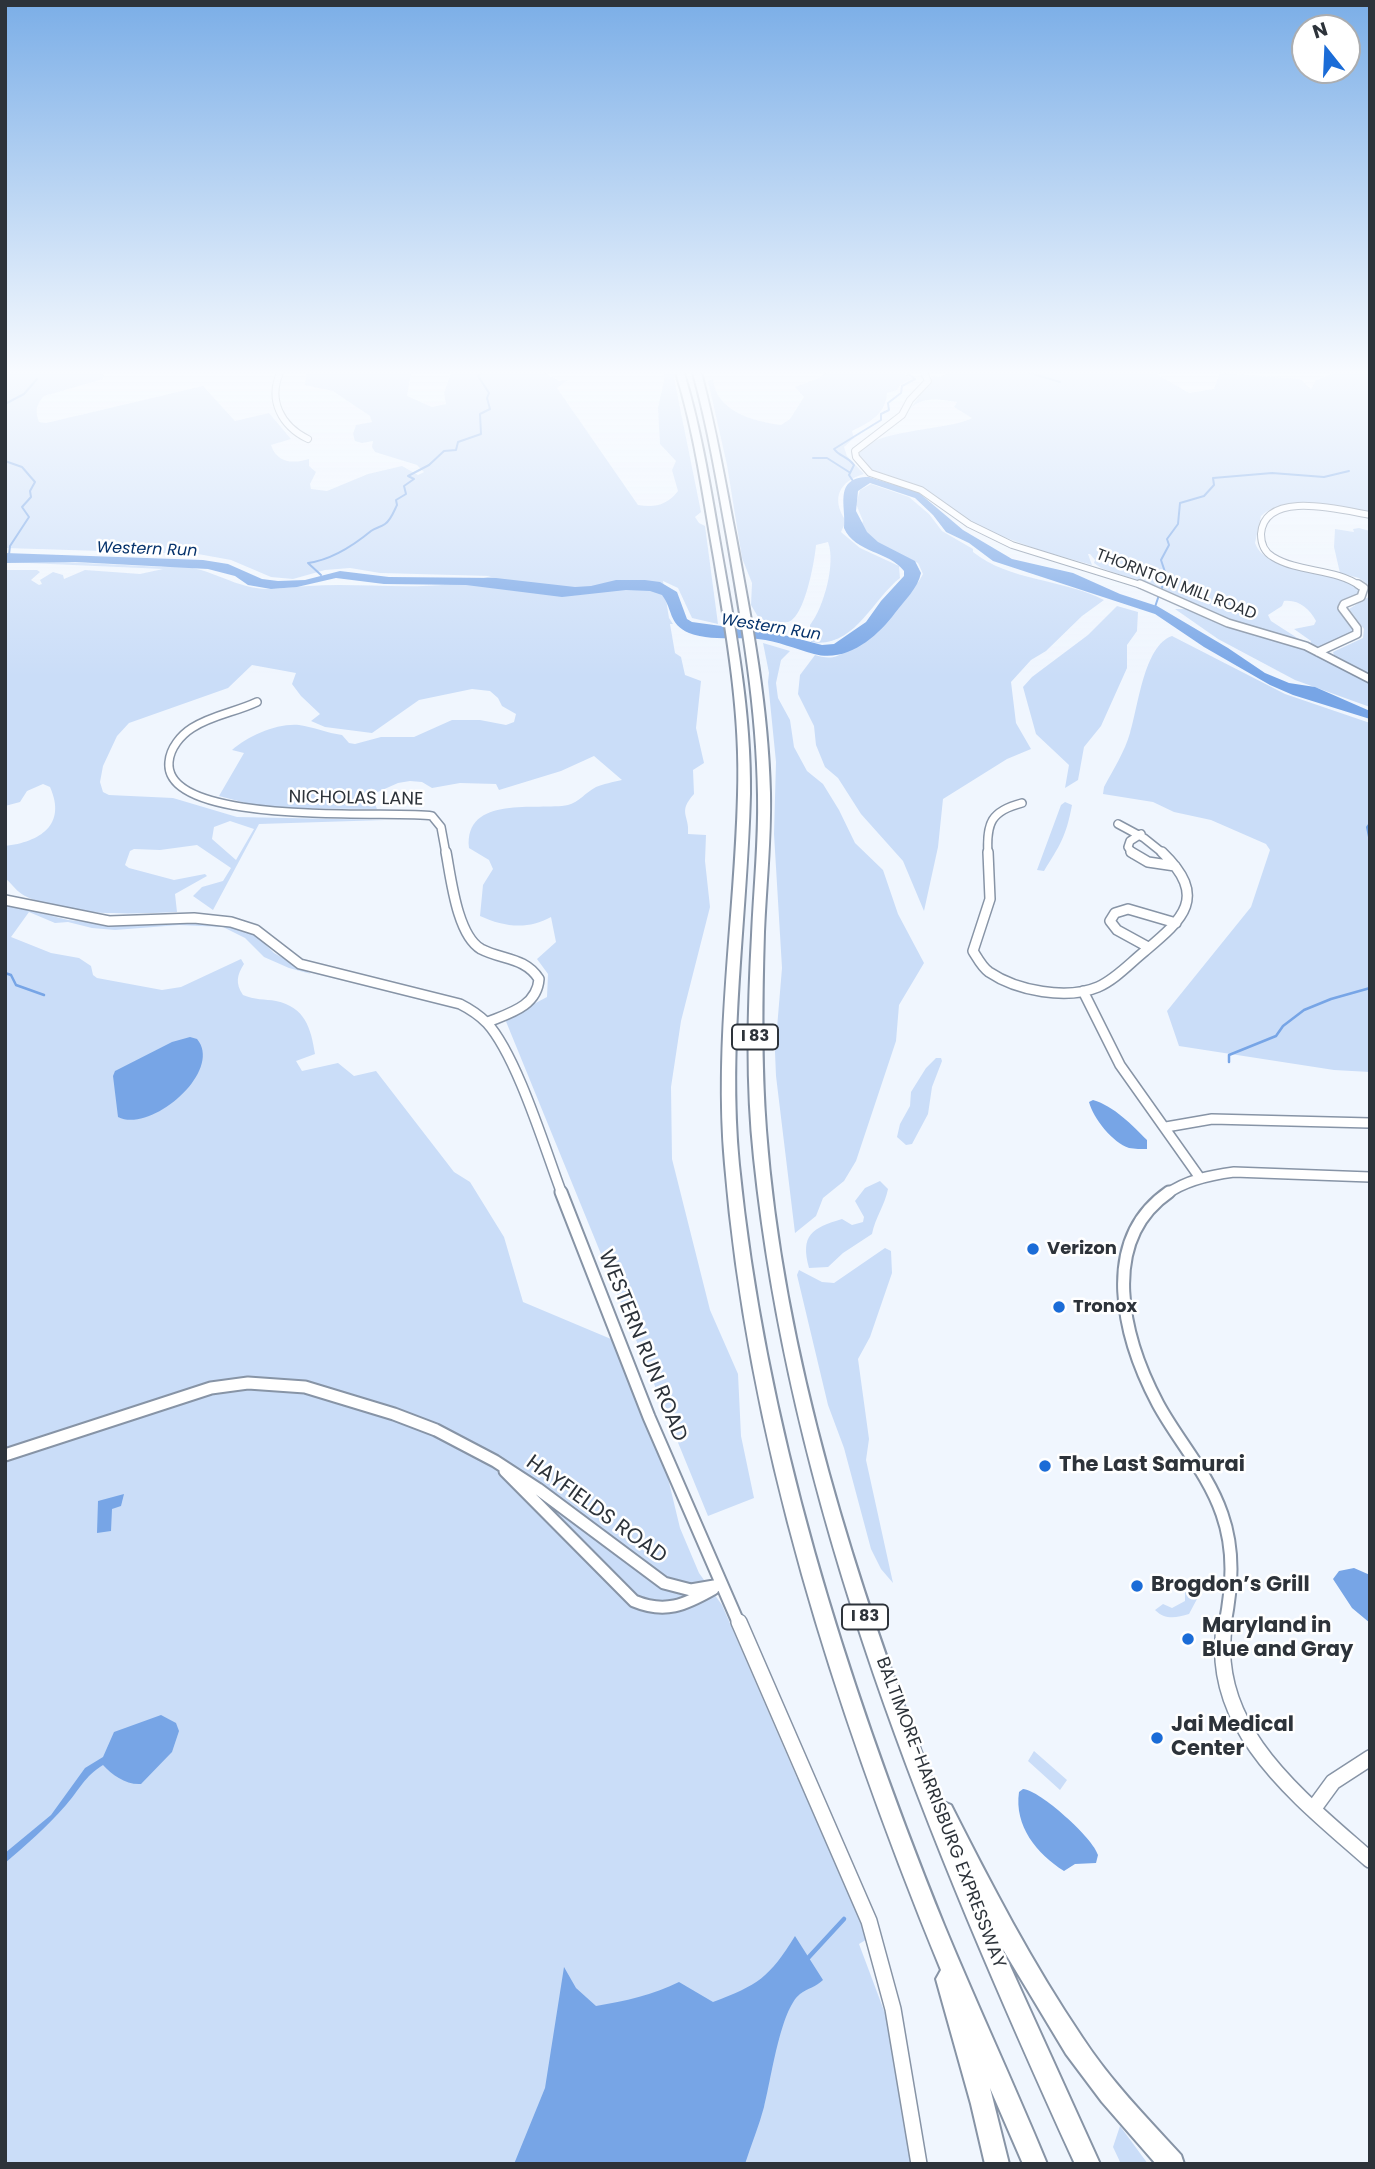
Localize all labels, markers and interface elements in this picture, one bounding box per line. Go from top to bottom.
north arrow [1291,14,1361,84]
text: N [1309,15,1331,46]
water label: Western Run [96,539,198,561]
street label: THORNTON MILL ROAD [1093,546,1259,624]
water label: Western Run [720,611,822,645]
street label: NICHOLAS LANE [288,787,424,811]
road number: I 83 [732,1024,778,1050]
place label: Verizon [1047,1238,1117,1260]
marker: Verizon [1025,1241,1041,1257]
street label: WESTERN RUN ROAD [592,1246,692,1446]
place label: Tronox [1073,1296,1137,1318]
marker: Tronox [1051,1299,1067,1315]
street label: HAYFIELDS ROAD [521,1451,671,1569]
place label: The Last Samurai [1059,1453,1245,1479]
marker: The Last Samurai [1037,1458,1053,1474]
place label: Brogdon’s Grill [1151,1573,1310,1599]
marker: Brogdon’s Grill [1129,1578,1145,1594]
road number: I 83 [842,1604,888,1630]
place label: Maryland in Blue and Gray [1202,1614,1353,1664]
marker: Maryland in Blue and Gray [1180,1631,1196,1647]
street label: BALTIMORE-HARRISBURG EXPRESSWAY [870,1654,1010,1972]
place label: Jai Medical Center [1171,1713,1294,1763]
marker: Jai Medical Center [1149,1730,1165,1746]

